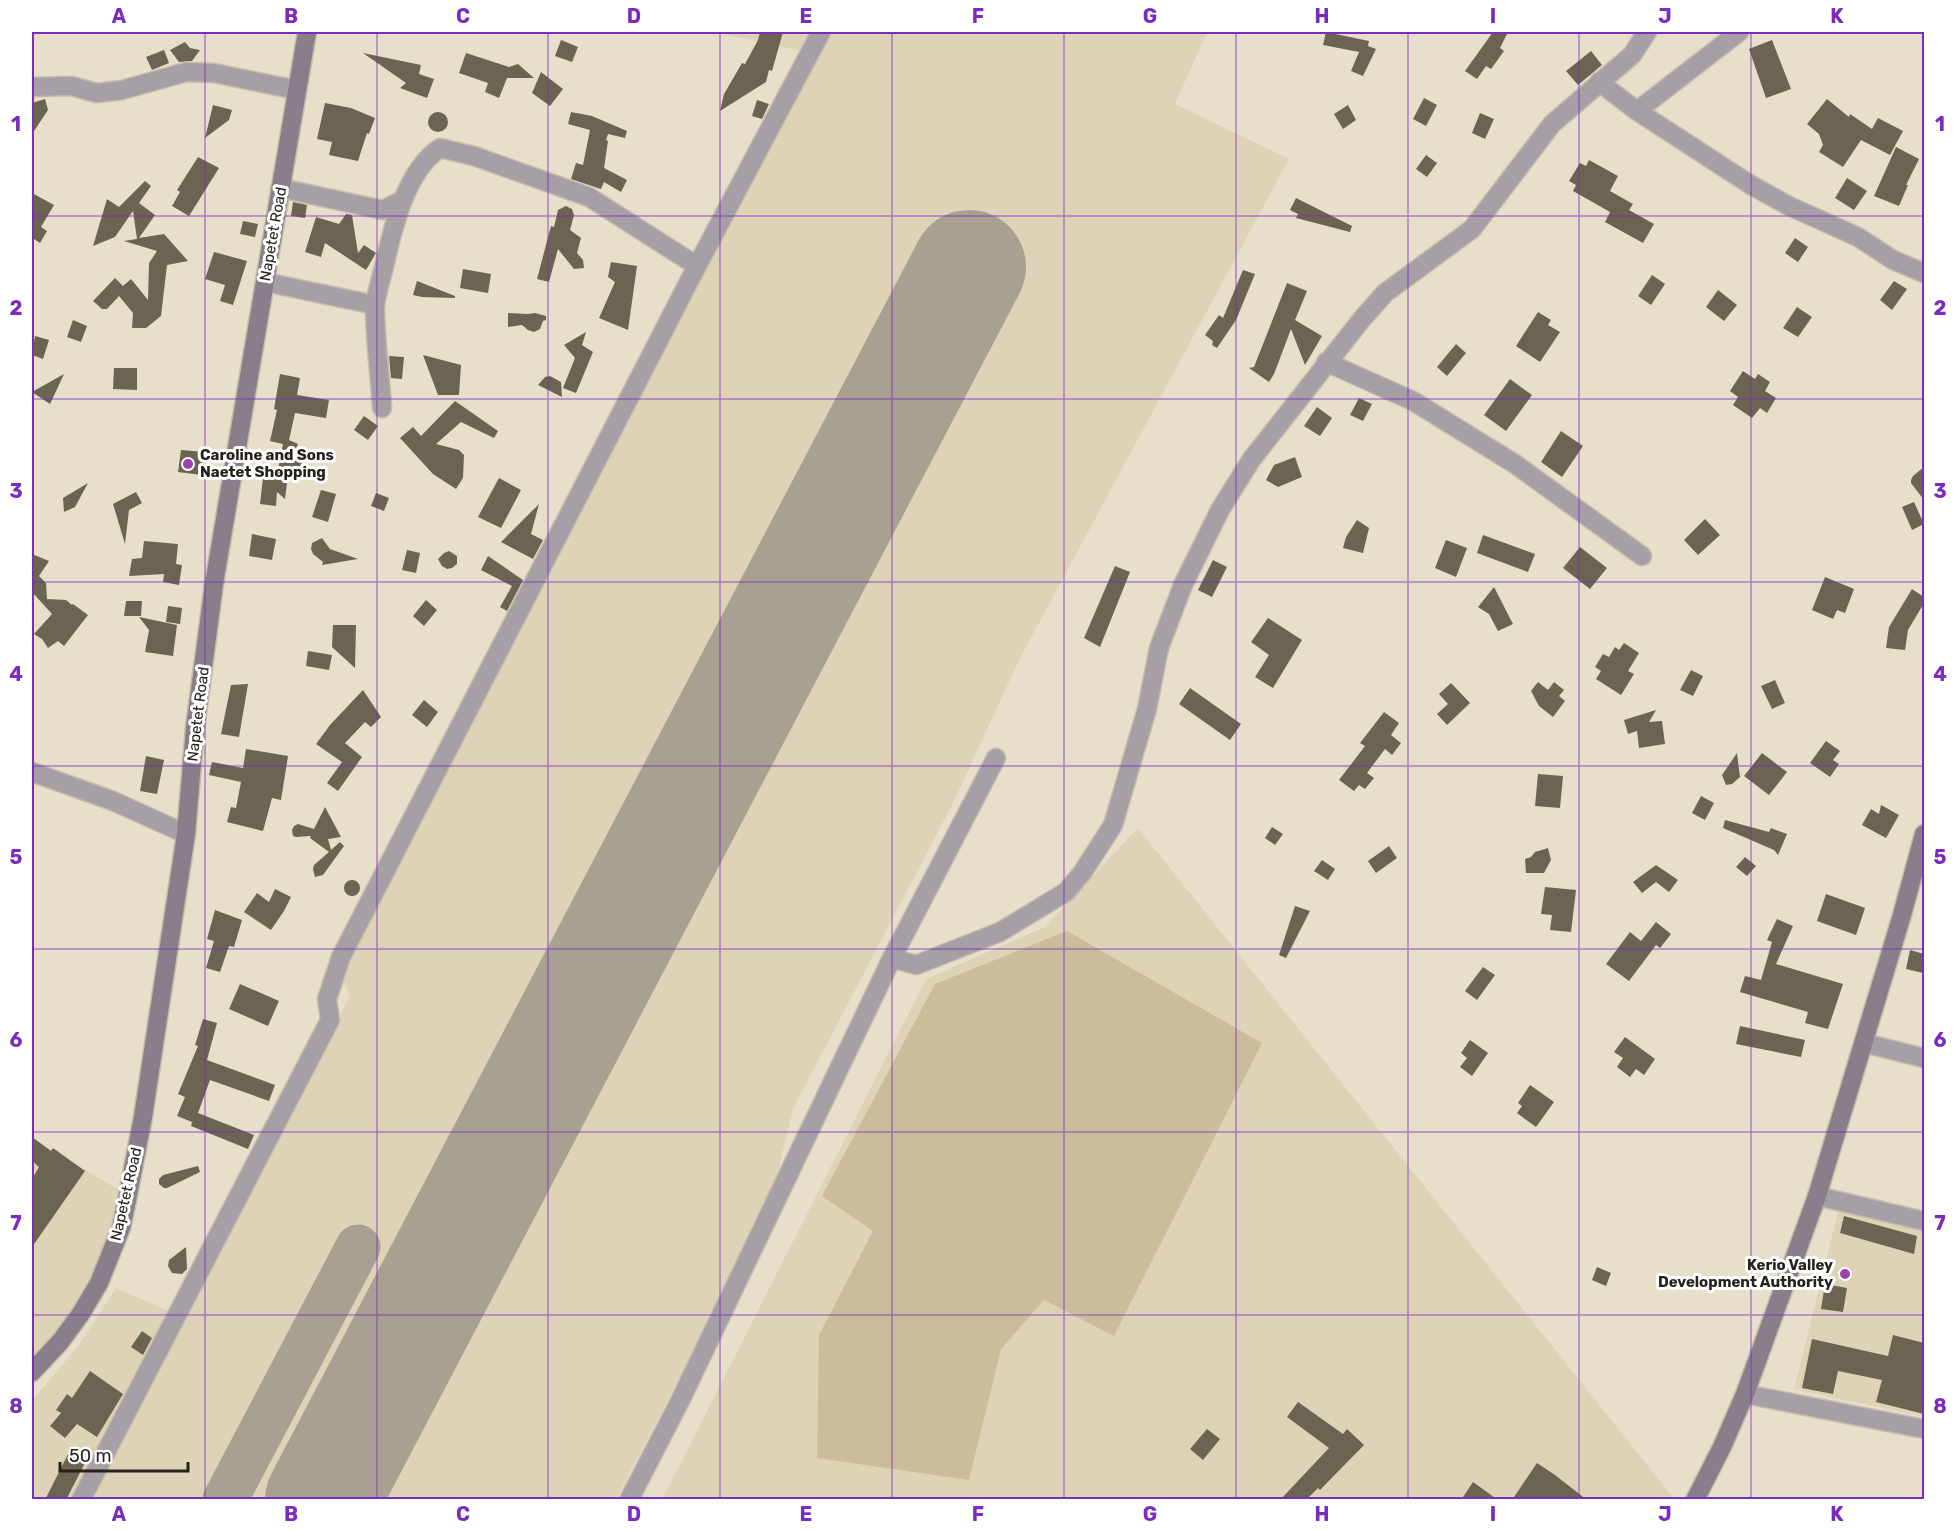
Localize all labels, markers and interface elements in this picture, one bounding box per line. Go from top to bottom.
text: A [112,4,127,28]
text: B [284,4,298,28]
text: C [456,4,470,28]
text: D [627,4,641,28]
text: E [800,4,812,28]
text: F [972,4,984,28]
text: G [1143,4,1157,28]
text: H [1315,4,1329,28]
text: I [1490,4,1496,28]
text: J [1658,4,1672,28]
text: K [1830,4,1844,28]
text: 1 [11,112,21,136]
text: 1 [1935,112,1945,136]
street label: Napetet Road [256,186,290,282]
text: 2 [10,296,23,320]
text: 2 [1934,296,1947,320]
place label: Caroline and Sons Naetet Shopping [200,446,334,481]
marker: Caroline and Sons Naetet Shopping [181,457,195,471]
text: 3 [9,479,23,503]
text: 3 [1933,479,1947,503]
text: 4 [9,662,23,686]
text: 4 [1933,662,1947,686]
street label: Napetet Road [183,666,213,762]
text: 5 [10,845,23,869]
text: 5 [1934,845,1947,869]
text: 6 [9,1028,23,1052]
text: 6 [1933,1028,1947,1052]
street label: Napetet Road [107,1146,145,1242]
text: 7 [10,1211,22,1235]
text: 7 [1934,1211,1946,1235]
place label: Kerio Valley Development Authority [1658,1256,1833,1291]
marker: Kerio Valley Development Authority [1838,1267,1852,1281]
text: 8 [9,1394,23,1418]
text: 8 [1933,1394,1947,1418]
scale bar [60,1435,188,1473]
text: 50 m [69,1445,112,1467]
text: A [112,1502,127,1526]
text: B [284,1502,298,1526]
text: C [456,1502,470,1526]
text: D [627,1502,641,1526]
text: E [800,1502,812,1526]
text: F [972,1502,984,1526]
text: G [1143,1502,1157,1526]
text: H [1315,1502,1329,1526]
text: I [1490,1502,1496,1526]
text: J [1658,1502,1672,1526]
text: K [1830,1502,1844,1526]

